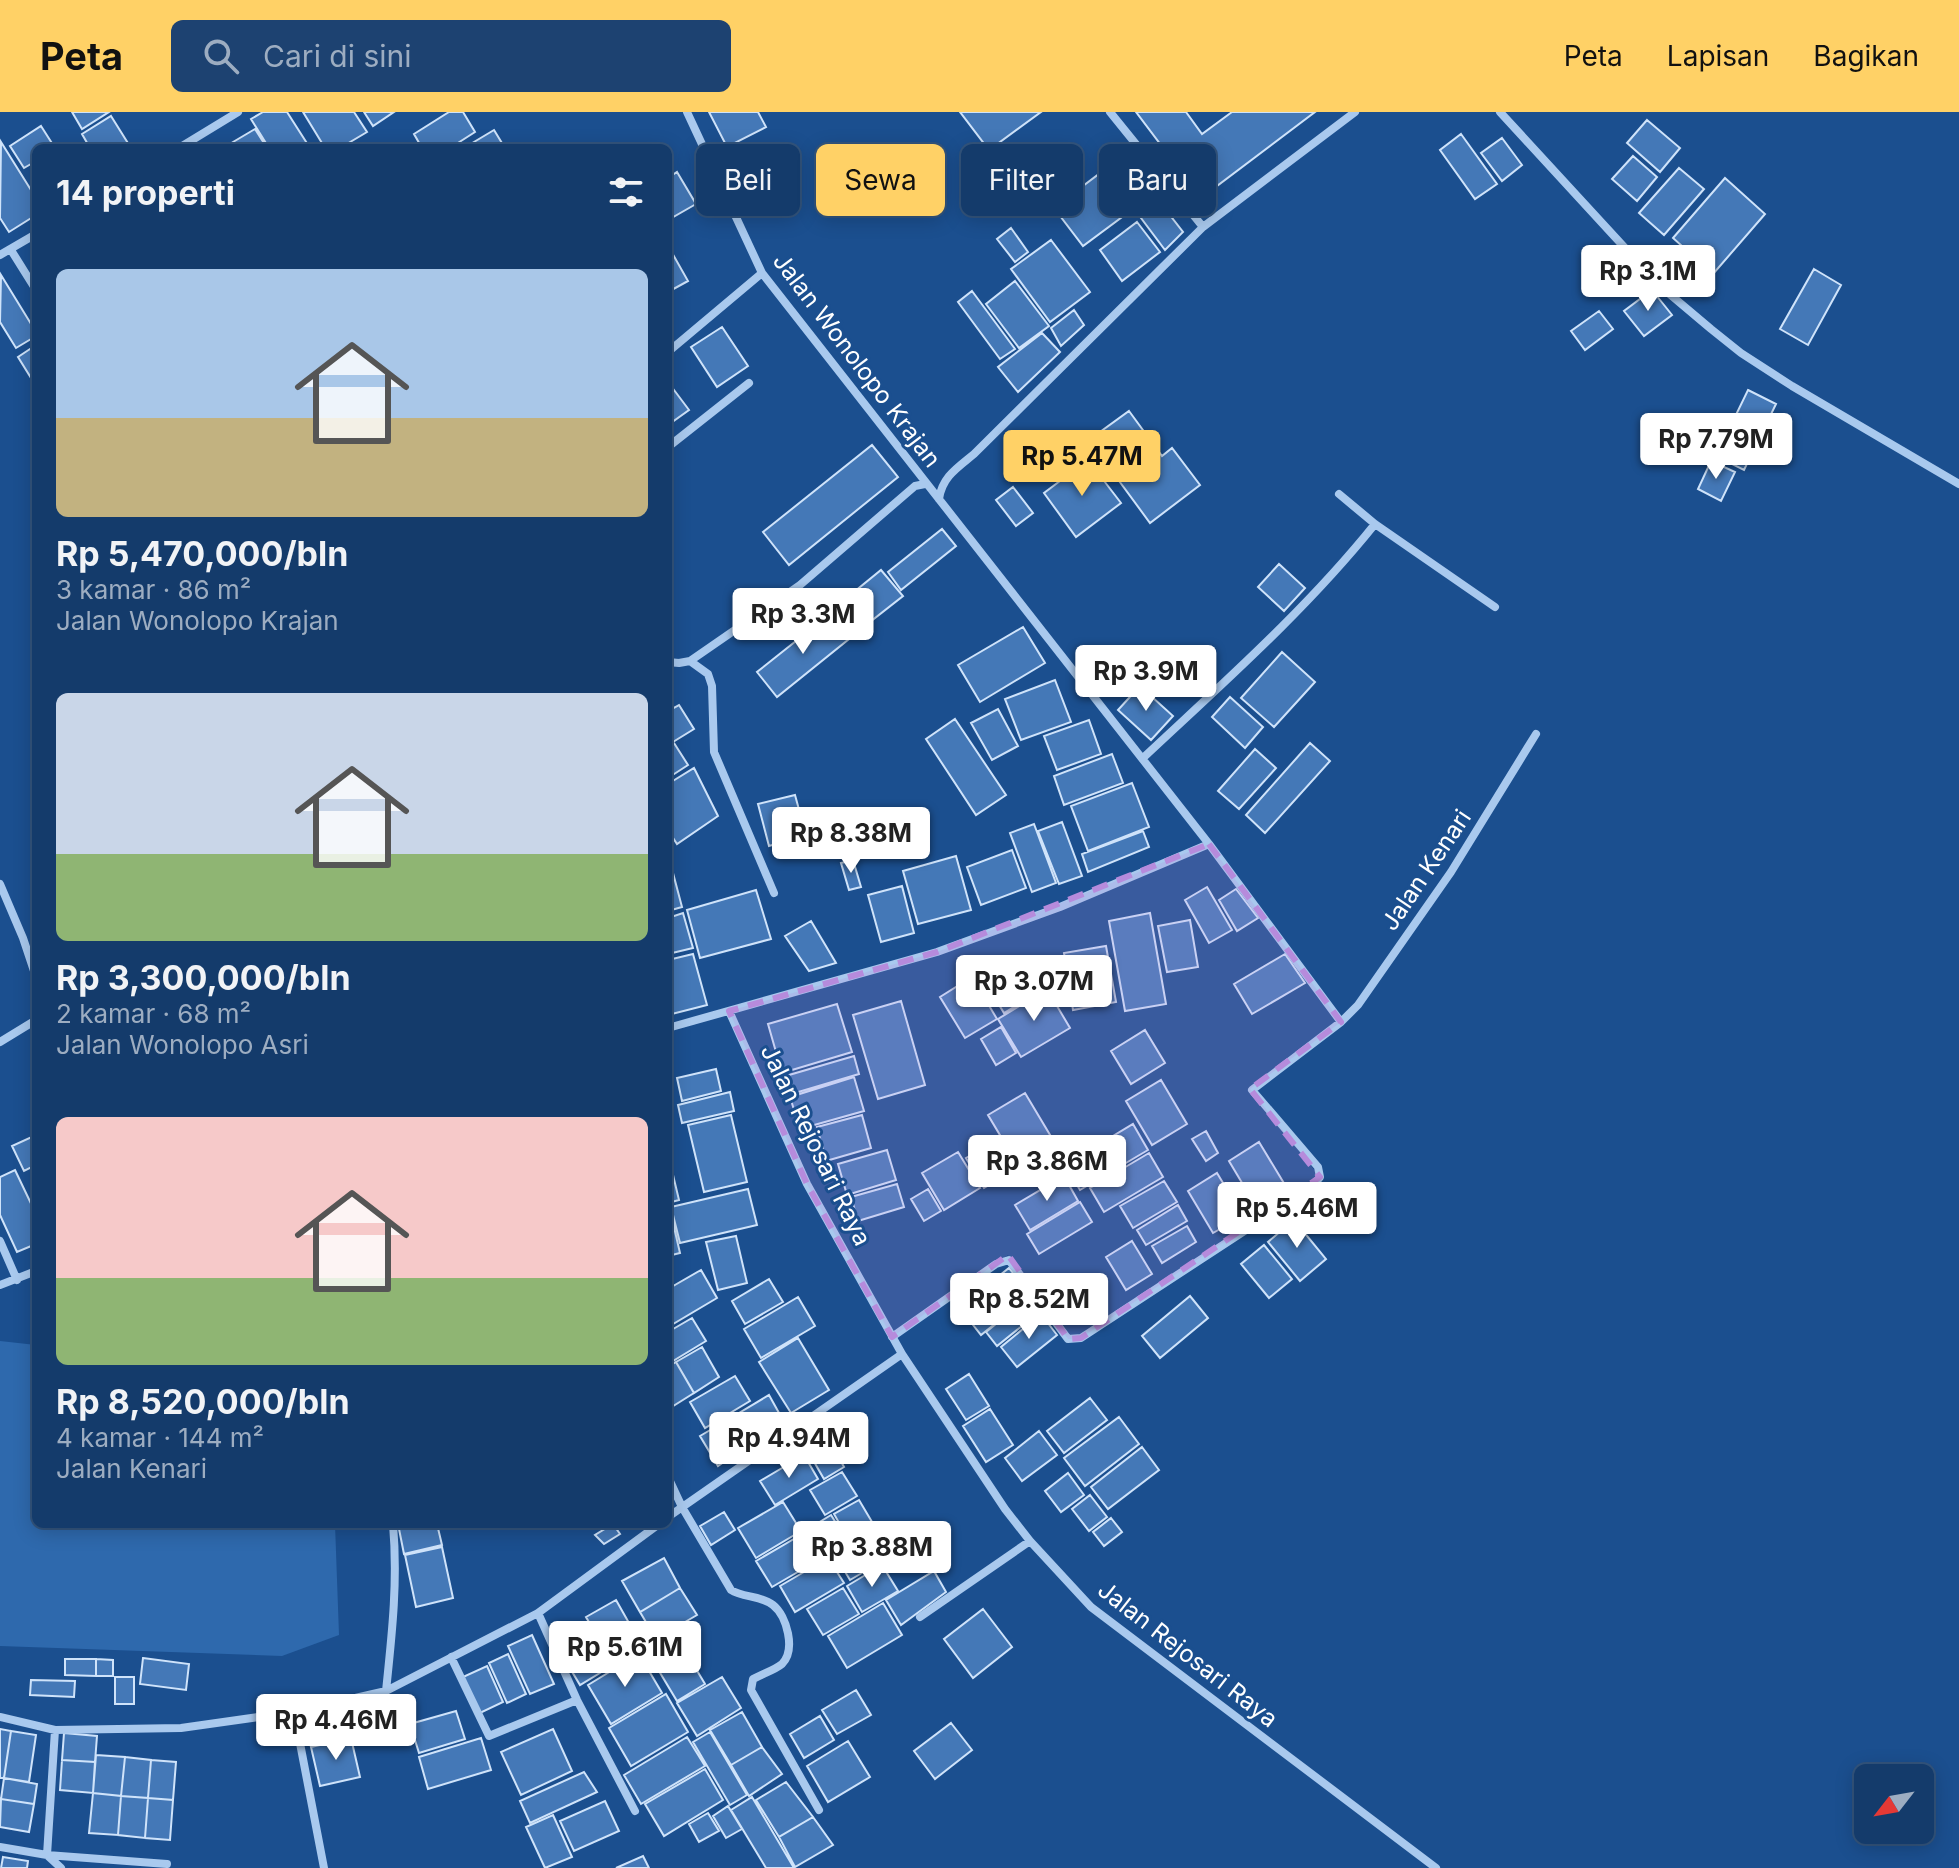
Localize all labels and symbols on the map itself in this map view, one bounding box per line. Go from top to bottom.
pin: Rp 3.1M [1574,245,1722,313]
street label: Jalan Wonolopo Krajan [767,247,947,473]
pin: Rp 7.79M [1633,413,1799,481]
pin: Rp 5.47M [999,430,1165,498]
pin: Rp 3.3M [729,588,877,656]
pin: Rp 3.9M [1072,645,1220,713]
street label: Jalan Kenari [1375,804,1477,936]
pin: Rp 8.38M [768,807,934,875]
pin: Rp 3.07M [951,955,1117,1023]
street label: Jalan Rejosari Raya [755,1040,877,1250]
pin: Rp 3.86M [964,1135,1130,1203]
pin: Rp 5.46M [1214,1182,1380,1250]
pin: Rp 8.52M [946,1273,1112,1341]
pin: Rp 4.94M [706,1412,872,1480]
pin: Rp 3.88M [789,1521,955,1589]
street label: Jalan Rejosari Raya [1092,1575,1284,1733]
pin: Rp 5.61M [542,1621,708,1689]
pin: Rp 4.46M [253,1694,419,1762]
north arrow [1854,1764,1934,1844]

